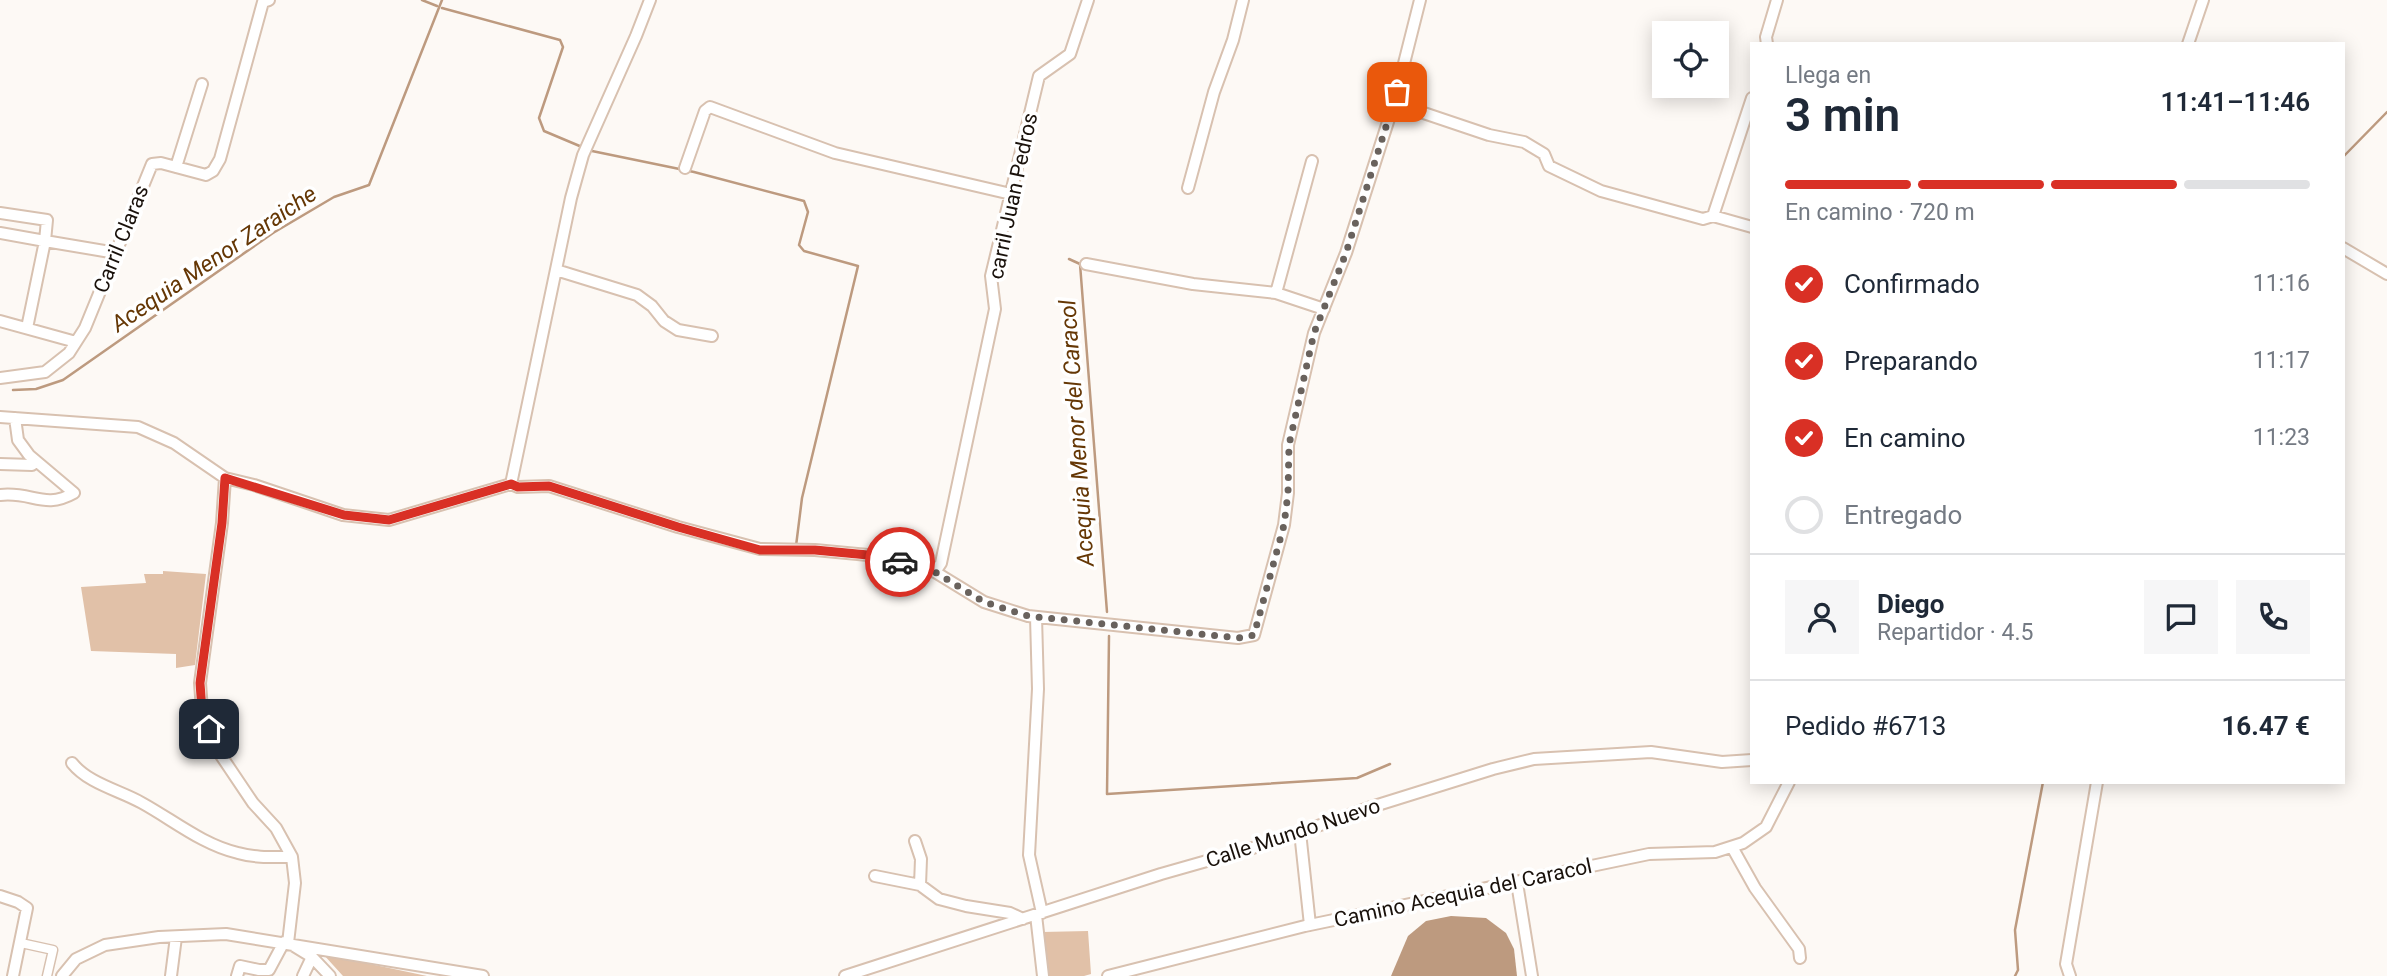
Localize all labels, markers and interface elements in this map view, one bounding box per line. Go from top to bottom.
map controls [1652,21,1729,98]
button: locate [1652,21,1729,98]
pin [1367,62,1427,122]
text: Llega en [1785,62,1871,89]
icon: bag [1378,73,1416,111]
text: 11:41–11:46 [2160,87,2310,117]
text: 3 min [1785,88,1900,142]
street label: carril Juan Pedros [984,111,1042,281]
water label: Acequia Menor Zaraiche [105,180,322,338]
street label: Carril Claras [89,182,153,296]
text: En camino · 720 m [1785,199,1975,226]
icon: check [1785,265,1823,303]
text: Confirmado [1844,269,1980,299]
text: 11:16 [2253,270,2310,297]
water label: Acequia Menor del Caracol [1054,298,1100,568]
icon: check [1785,342,1823,380]
text: Preparando [1844,346,1978,376]
text: 11:17 [2253,347,2310,374]
icon: check [1785,419,1823,457]
text: En camino [1844,423,1966,453]
text: 11:23 [2253,424,2310,451]
text: Entregado [1844,500,1962,530]
courier [865,527,935,597]
icon: car [881,543,919,581]
button: person [1785,580,1859,654]
button: chat [2144,580,2218,654]
button: phone [2236,580,2310,654]
text: Diego [1877,589,1944,619]
text: Repartidor · 4.5 [1877,619,2034,646]
pin [179,699,239,759]
icon: home [190,710,228,748]
text: Pedido #6713 [1785,711,1946,741]
text: 16.47 € [2221,711,2310,741]
street label: Calle Mundo Nuevo [1203,794,1383,872]
street label: Camino Acequia del Caracol [1332,854,1594,932]

